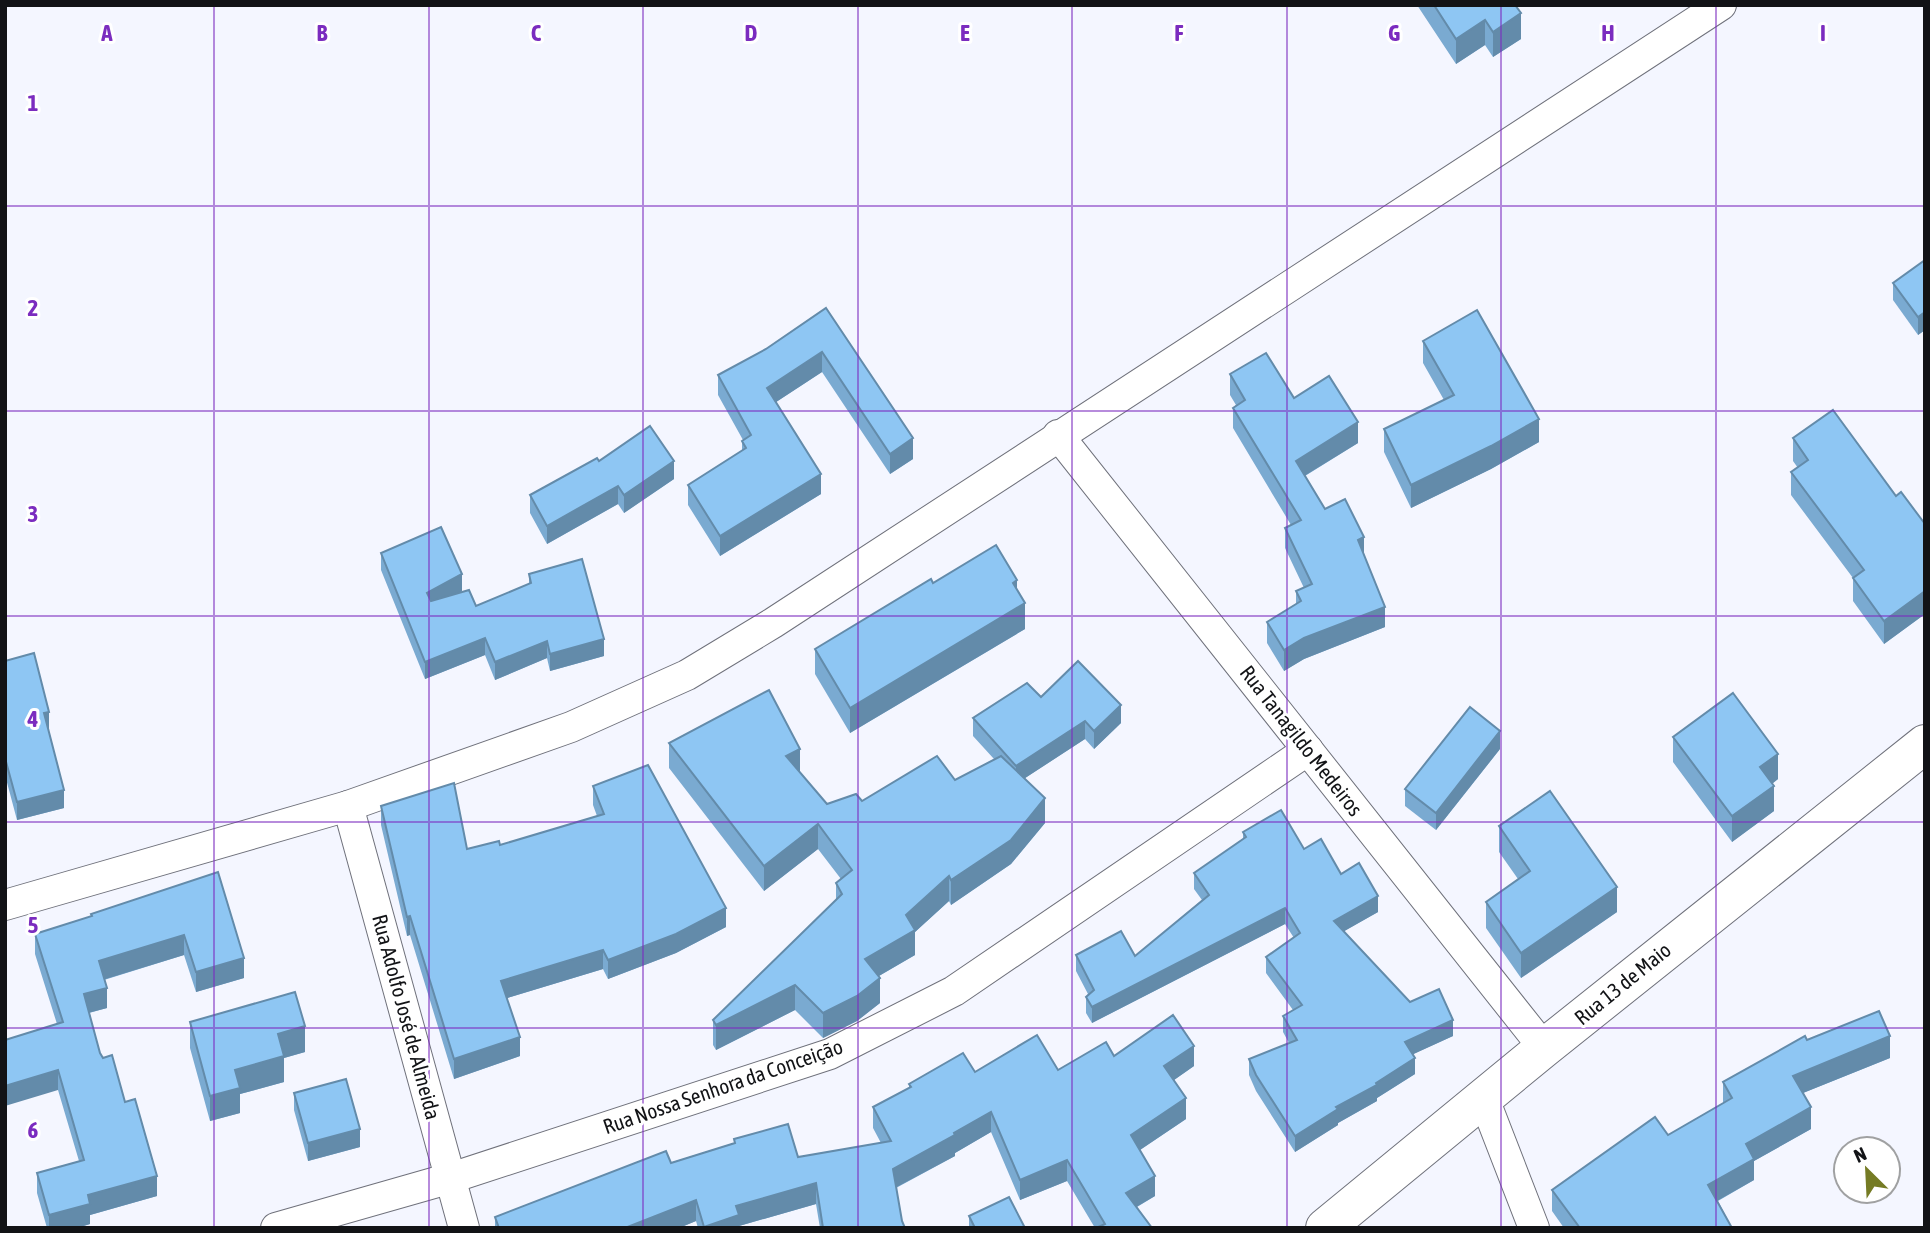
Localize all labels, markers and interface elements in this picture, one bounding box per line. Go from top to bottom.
text: A [100,20,113,46]
text: B [317,20,328,46]
text: C [531,20,542,46]
text: D [745,20,758,46]
text: E [960,20,970,46]
text: F [1174,20,1184,46]
text: G [1388,20,1400,46]
text: H [1601,20,1615,46]
text: I [1820,20,1826,46]
text: 1 [28,90,39,116]
text: 2 [28,295,38,321]
text: 3 [28,501,38,527]
street label: Rua Tanagildo Medeiros [1236,661,1368,820]
text: 4 [27,706,39,732]
text: 5 [28,912,39,938]
street label: Rua Adolfo José de Almeida [368,912,446,1122]
street label: Rua 13 de Maio [1569,937,1675,1029]
street label: Rua Nossa Senhora da Conceição [600,1034,846,1138]
text: 6 [28,1117,39,1143]
north arrow [1832,1135,1902,1205]
text: N [1850,1142,1870,1167]

